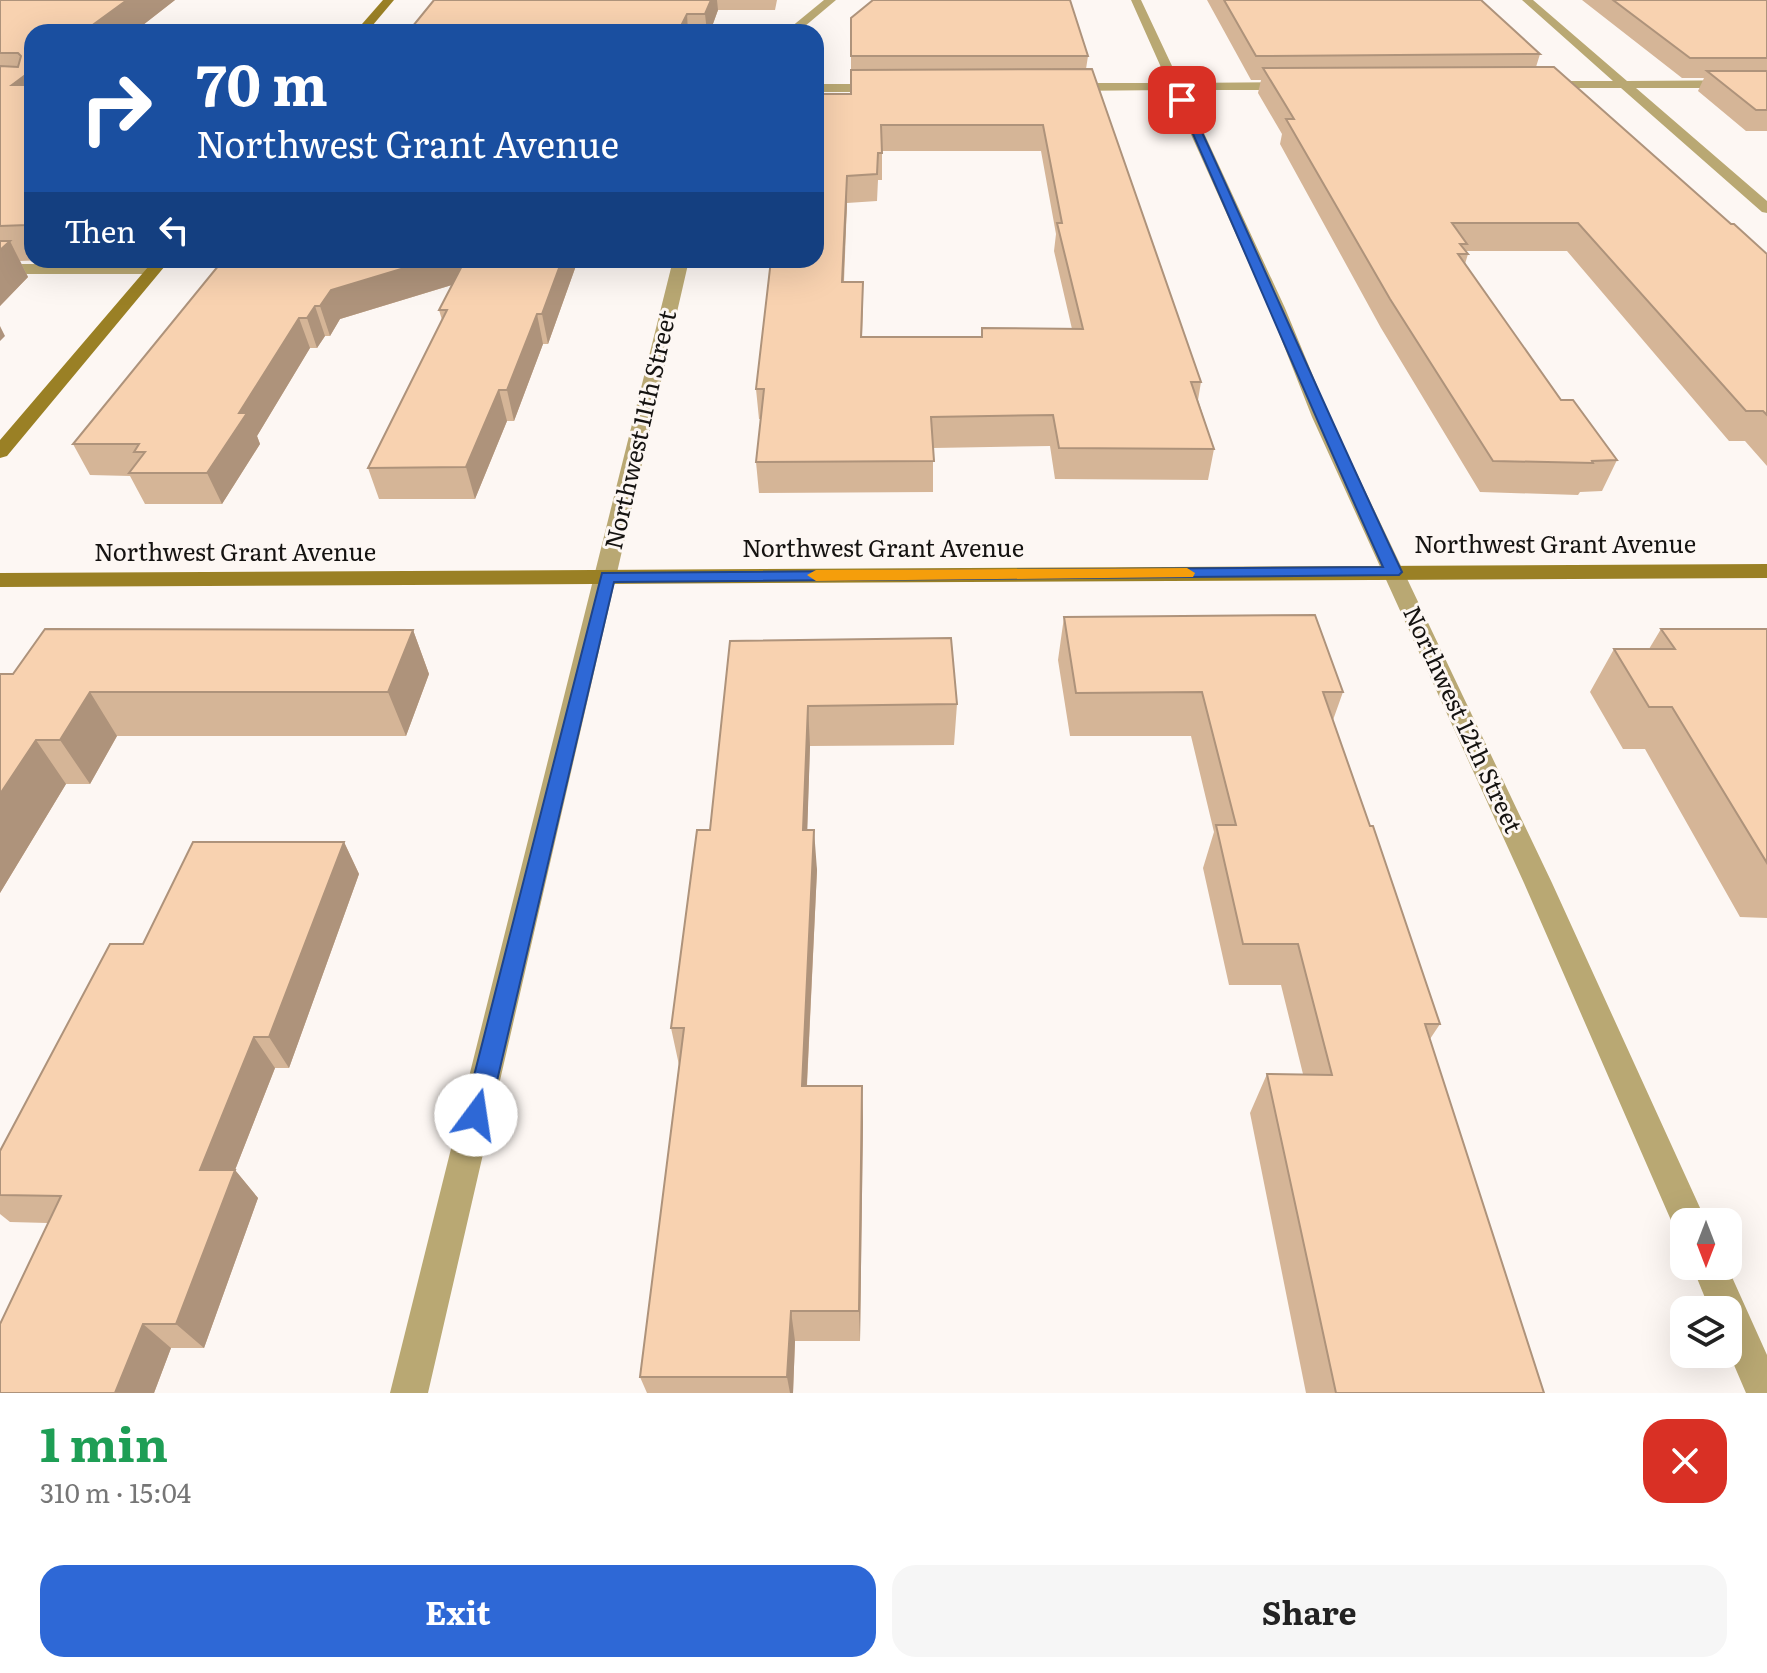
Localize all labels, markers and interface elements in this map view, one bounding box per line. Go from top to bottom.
text: 70 m [196,40,328,123]
icon: right [64,56,168,160]
pin [1148,66,1216,134]
icon: arrive [1160,78,1204,122]
text: Northwest Grant Avenue [196,116,619,169]
text: Then [64,208,136,252]
icon: left [152,208,196,252]
street label: Northwest 11th Street [594,306,683,553]
street label: Northwest Grant Avenue [1414,525,1696,560]
street label: Northwest Grant Avenue [742,529,1024,564]
street label: Northwest Grant Avenue [94,533,376,568]
street label: Northwest 12th Street [1396,600,1532,839]
position arrow [434,1073,518,1157]
north arrow [1670,1208,1742,1280]
map controls [1670,1208,1742,1368]
button: layers [1670,1296,1742,1368]
text: 1 min [40,1406,168,1477]
button: close [1643,1419,1727,1503]
text: 310 m · 15:04 [40,1472,191,1511]
button: Exit [40,1565,876,1657]
button: Share [892,1565,1727,1657]

